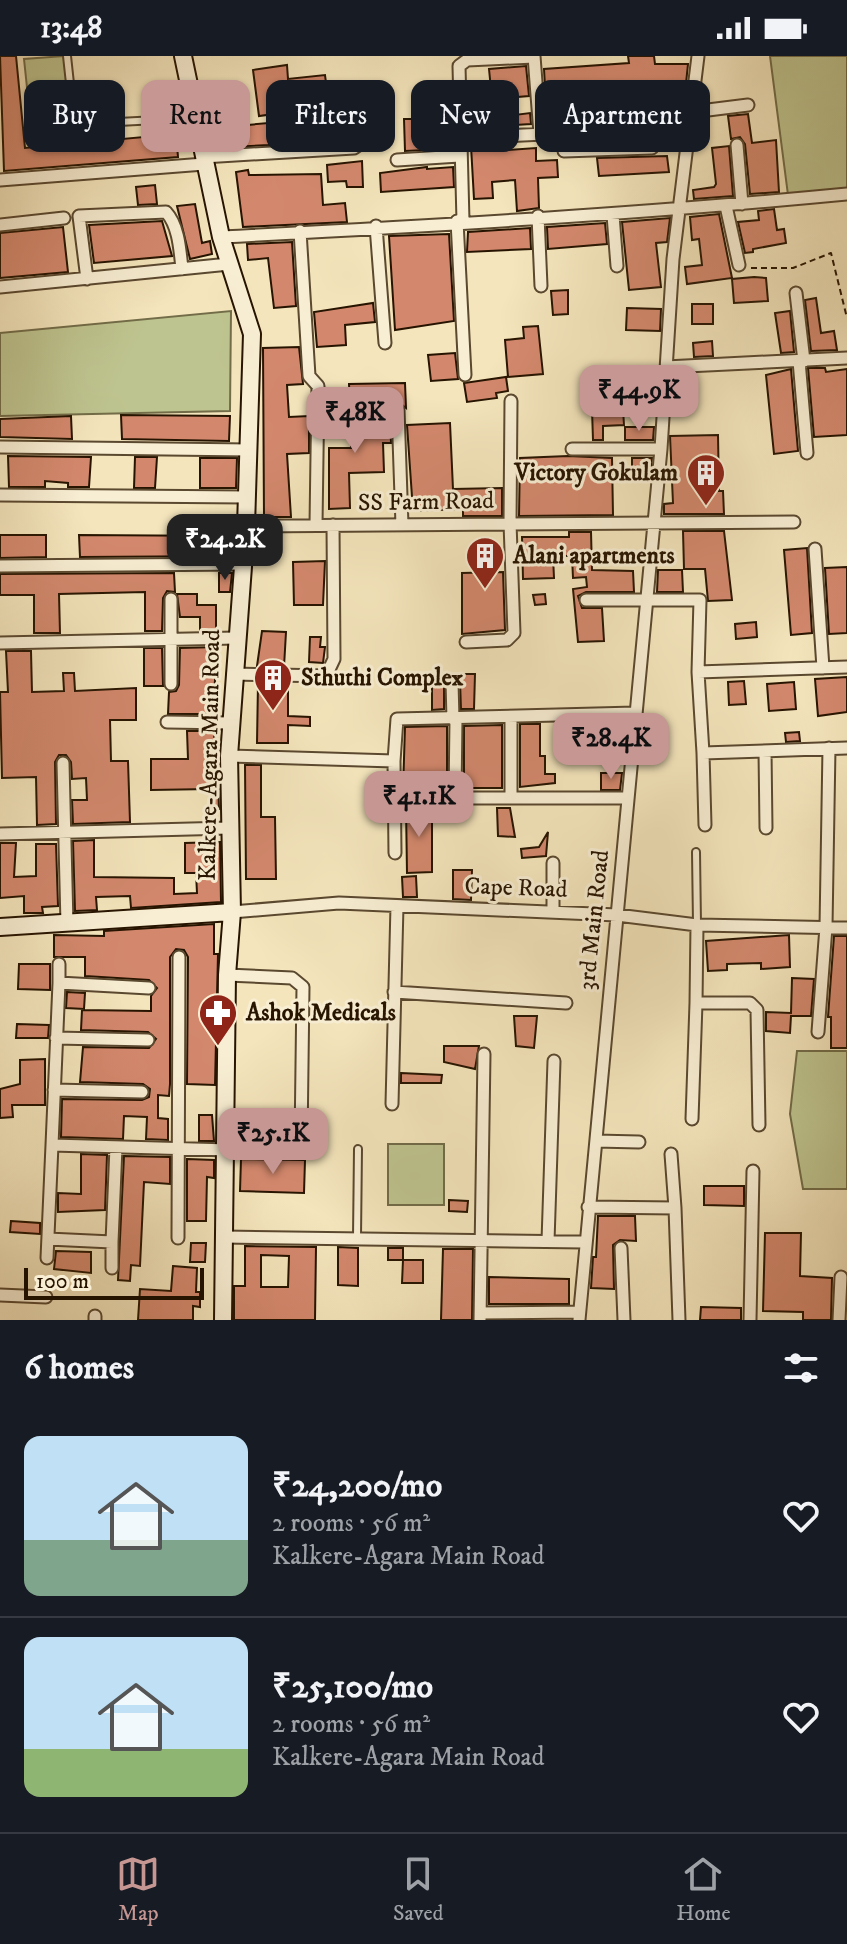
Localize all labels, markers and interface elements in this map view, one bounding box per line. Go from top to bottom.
text: 13:48 [40,10,102,47]
chip: Buy [24,80,125,152]
chip: Rent [141,80,250,152]
chip: Filters [266,80,395,152]
chip: New [411,80,519,152]
chip: Apartment [535,80,710,152]
pin: ₹44.9K [574,365,704,433]
text: ₹44.9K [598,374,680,407]
pin: ₹48K [308,387,402,455]
text: ₹48K [324,396,386,429]
building icon: Victory Gokulam [685,452,727,507]
place label: Victory Gokulam [514,458,678,488]
street label: SS Farm Road [358,486,494,518]
pin: ₹24.2K [160,514,290,582]
text: ₹24.2K [185,523,265,556]
building icon: Alani apartments [464,535,506,590]
place label: Alani apartments [512,541,675,571]
street label: Kalkere-Agara Main Road [193,629,227,881]
building icon: Sthuthi Complex [252,657,294,712]
place label: Sthuthi Complex [301,663,464,693]
pin: ₹28.4K [546,713,676,781]
text: ₹28.4K [571,722,651,755]
pin: ₹41.1K [354,771,484,839]
text: ₹41.1K [382,780,456,813]
street label: 3rd Main Road [572,848,616,991]
street label: Cape Road [464,871,568,905]
pharmacy icon: Ashok Medicals [197,992,239,1047]
place label: Ashok Medicals [245,998,396,1028]
pin: ₹25.1K [208,1108,338,1176]
text: ₹25.1K [236,1117,310,1150]
scale bar [24,1264,204,1300]
text: 100 m [36,1268,89,1295]
icon: filters [779,1346,823,1390]
text: 6 homes [24,1347,134,1389]
text: ₹24,200/mo [272,1465,442,1507]
icon: home [88,1468,184,1564]
icon: heart [779,1494,823,1538]
text: 2 rooms · 56 m² [272,1507,430,1540]
text: Kalkere-Agara Main Road [272,1540,545,1573]
text: ₹25,100/mo [272,1666,433,1708]
icon: home [88,1669,184,1765]
icon: heart [779,1695,823,1739]
text: 2 rooms · 56 m² [272,1708,430,1741]
text: Kalkere-Agara Main Road [272,1741,545,1774]
tab: Map [116,1852,160,1927]
tab: Saved [393,1852,444,1927]
tab: Home [676,1852,731,1927]

